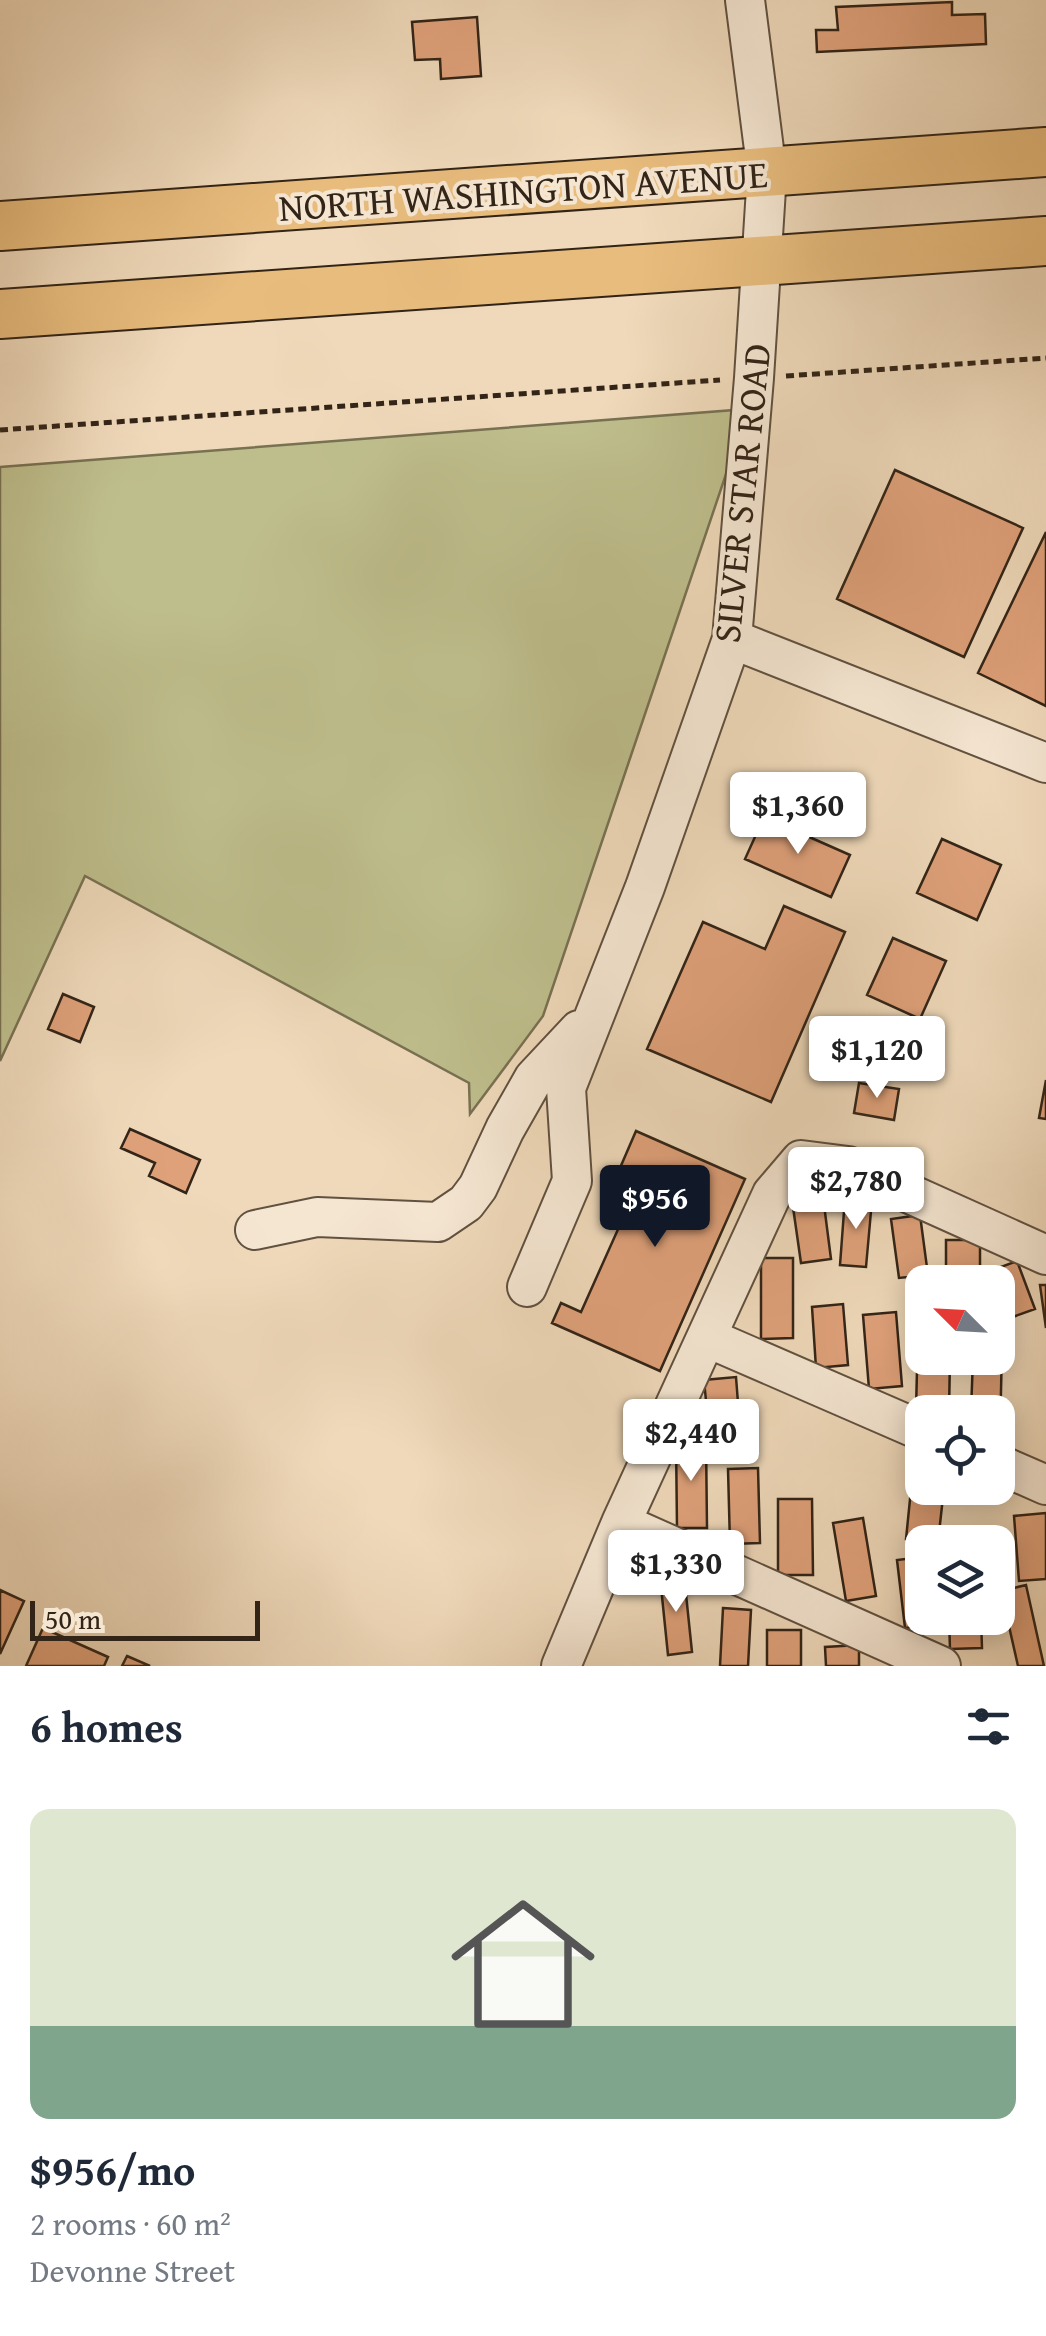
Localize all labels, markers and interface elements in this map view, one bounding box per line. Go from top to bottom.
street label: NORTH WASHINGTON AVENUE [277,145,769,235]
street label: SILVER STAR ROAD [697,341,785,645]
pin: $1,360 [717,772,879,857]
text: $1,360 [752,781,844,828]
pin: $1,120 [796,1016,958,1101]
text: $1,120 [831,1025,923,1072]
pin: $2,780 [775,1147,937,1232]
text: $2,780 [810,1156,902,1203]
pin: $956 [596,1165,714,1250]
text: $956 [622,1174,688,1221]
north arrow [905,1265,1015,1375]
map controls [905,1265,1015,1635]
button: locate [905,1395,1015,1505]
pin: $2,440 [610,1399,772,1484]
text: $2,440 [645,1408,737,1455]
button: layers [905,1525,1015,1635]
pin: $1,330 [595,1530,757,1615]
text: $1,330 [630,1539,722,1586]
scale bar [30,1596,260,1640]
text: 50 m [45,1598,101,1639]
text: 6 homes [30,1696,183,1757]
icon: filters [961,1699,1016,1754]
icon: home [433,1874,613,2054]
text: $956/mo [30,2139,195,2200]
text: 2 rooms · 60 m² [30,2200,231,2247]
text: Devonne Street [30,2247,235,2294]

